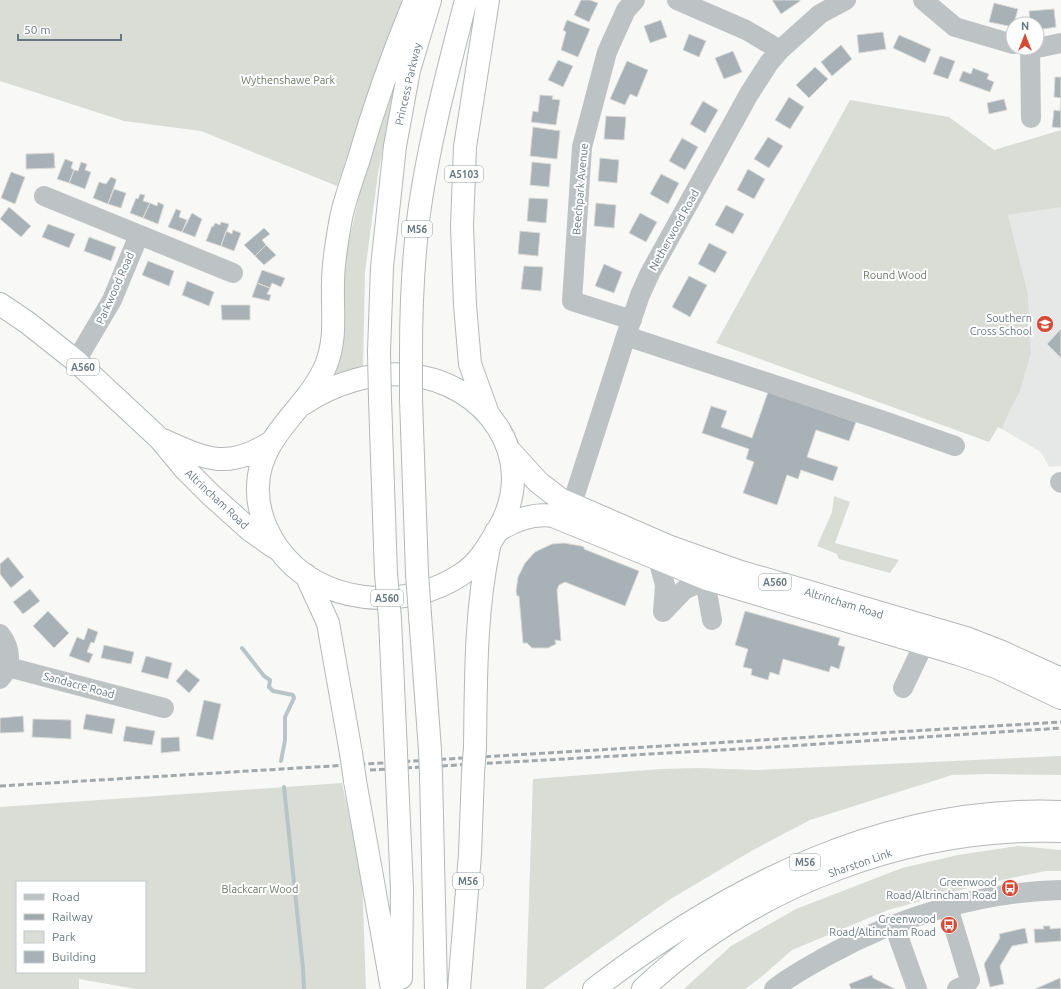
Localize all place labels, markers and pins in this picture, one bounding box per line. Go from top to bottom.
place label: Southern Cross School [970,312,1032,337]
school or university icon: Southern Cross School [1035,314,1055,334]
place label: Greenwood Road/Altrincham Road [886,876,997,901]
bus stop icon: Greenwood Road/Altrincham Road [1000,878,1020,898]
place label: Greenwood Road/Altincham Road [829,913,936,938]
bus stop icon: Greenwood Road/Altincham Road [939,915,959,935]

